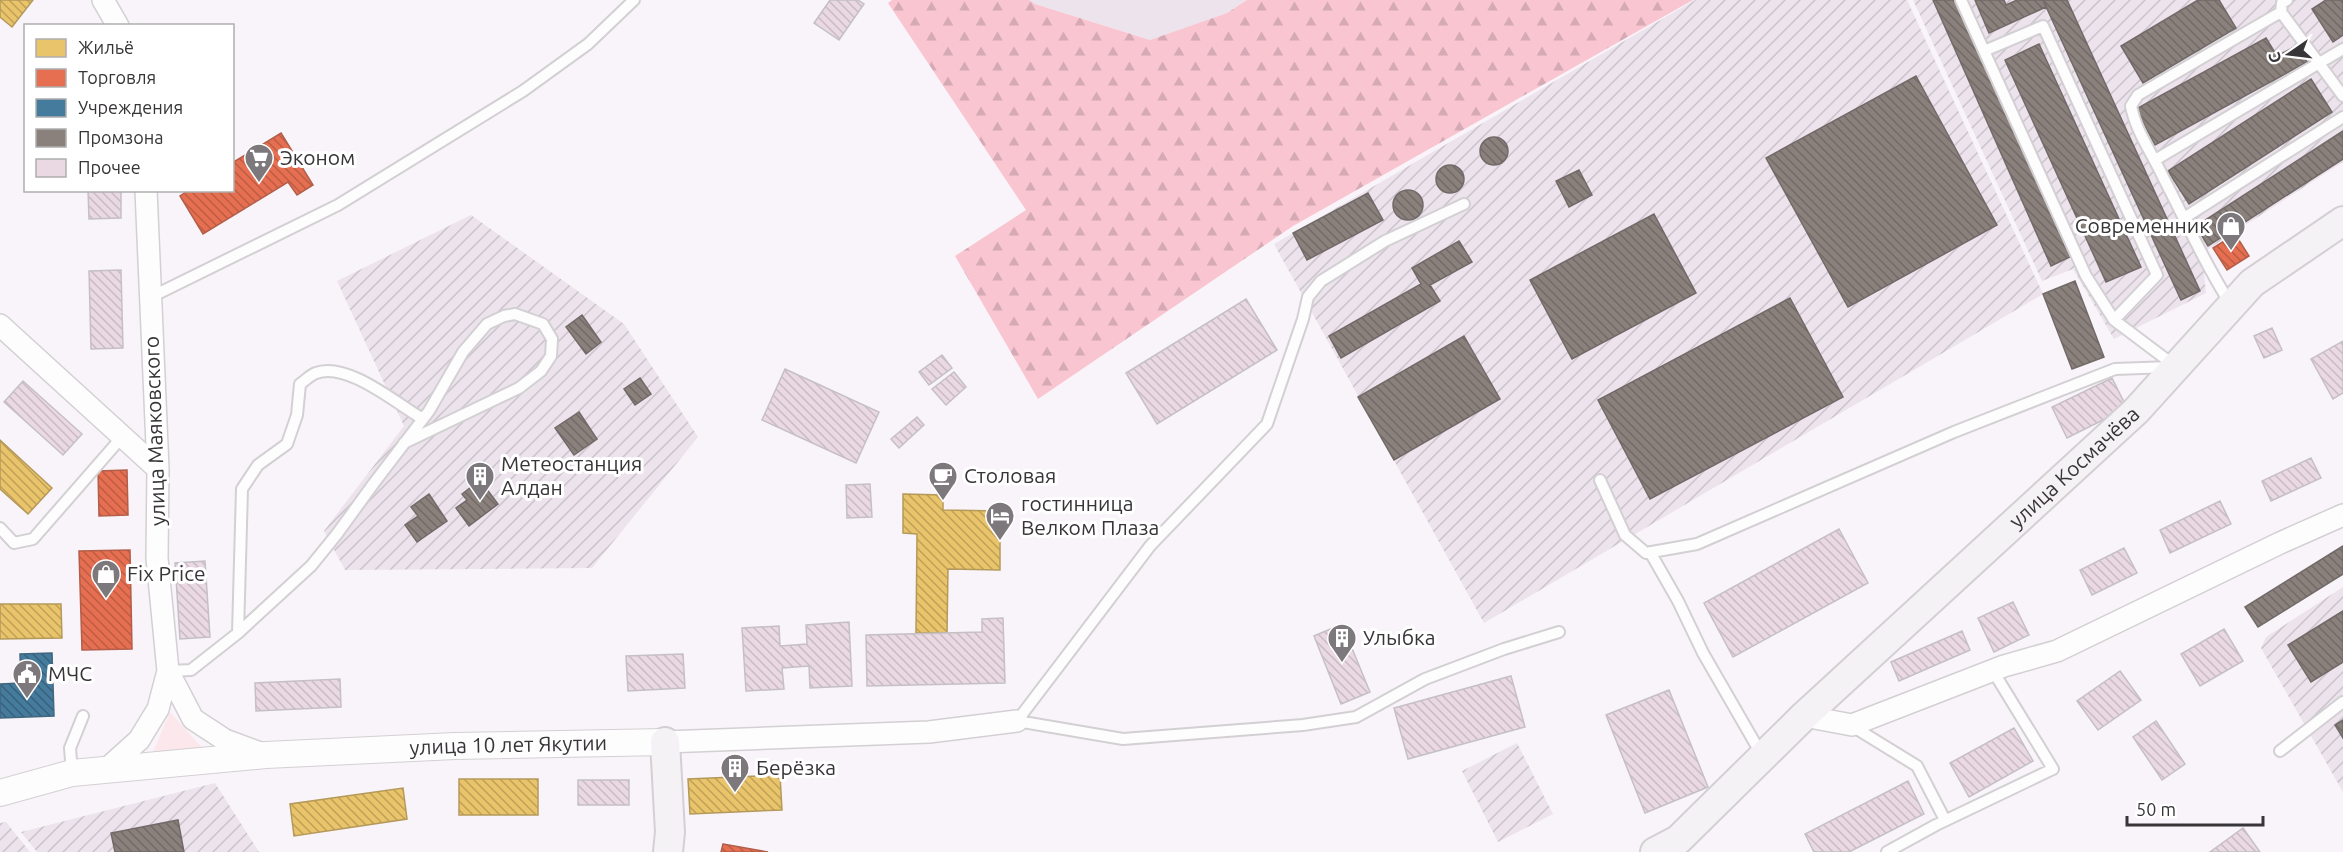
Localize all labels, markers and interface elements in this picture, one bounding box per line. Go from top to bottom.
legend [24,24,234,192]
north arrow [2259,24,2319,84]
text: Жильё [78,37,134,57]
text: С [2264,50,2284,65]
text: Торговля [78,67,156,87]
text: Учреждения [78,97,183,117]
text: Промзона [78,127,163,147]
supermarket icon: Эконом [243,142,275,184]
place label: Эконом [280,145,355,169]
text: Прочее [78,157,141,177]
shop icon: Современник [2215,210,2247,252]
place label: Современник [2075,213,2210,237]
street label: улица Маяковского [139,336,169,526]
street label: улица Космачёва [2004,401,2144,532]
place label: Метеостанция Алдан [501,451,642,499]
building icon: Метеостанция Алдан [464,460,496,502]
cafe icon: Столовая [927,460,959,502]
place label: Столовая [964,463,1056,487]
place label: гостинница Велком Плаза [1021,491,1159,539]
hotel icon: гостинница Велком Плаза [984,500,1016,542]
shop icon: Fix Price [90,558,122,600]
place label: Fix Price [127,561,205,585]
building icon: Улыбка [1326,622,1358,664]
place label: Улыбка [1363,625,1436,649]
public building icon: МЧС [11,658,43,700]
place label: МЧС [48,661,92,685]
street label: улица 10 лет Якутии [409,730,607,759]
building icon: Берёзка [719,752,751,794]
place label: Берёзка [756,755,836,779]
scale bar [2127,789,2264,827]
text: 50 m [2136,799,2176,819]

